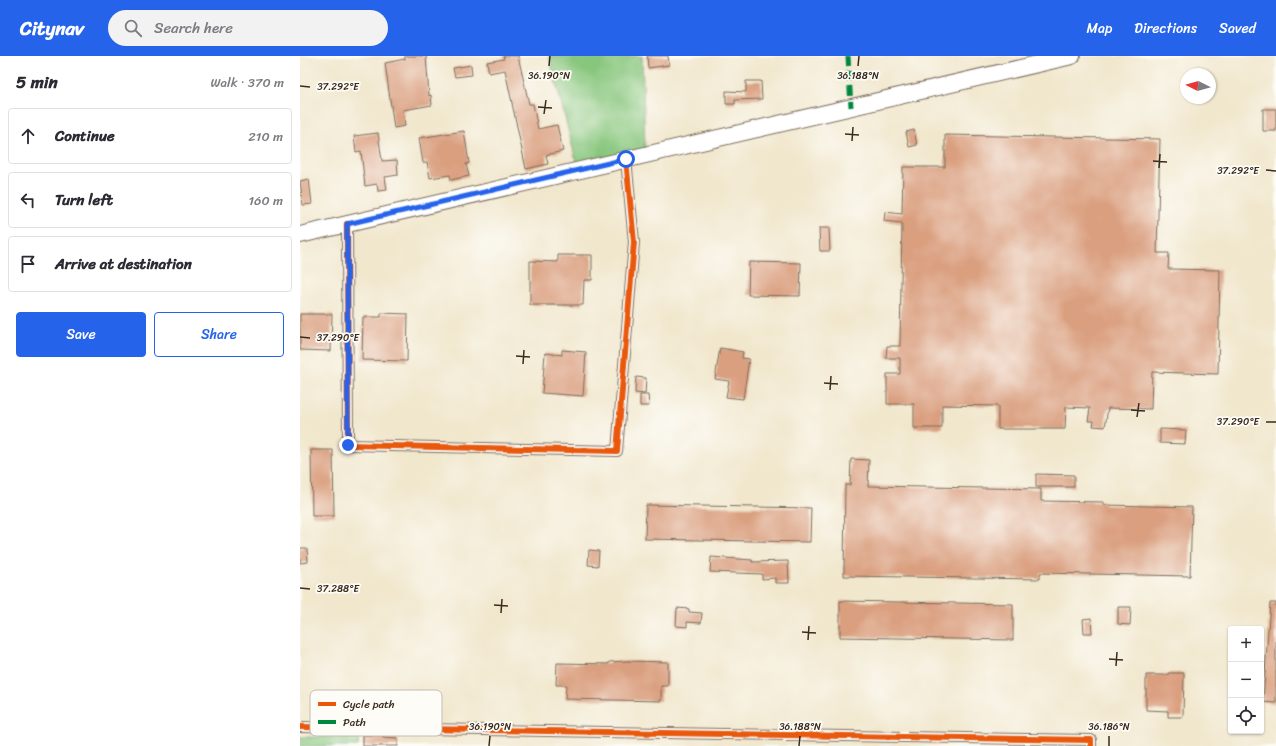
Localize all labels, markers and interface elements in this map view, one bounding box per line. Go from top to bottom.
search box [108,10,388,46]
text: Citynav [20,12,84,45]
text: Search here [154,15,233,41]
text: Map [1086,16,1112,41]
text: Directions [1134,16,1197,41]
text: Saved [1219,16,1256,41]
icon: search [122,17,144,39]
text: 5 min [16,67,58,97]
text: 36.190°N [528,67,570,85]
text: 36.188°N [837,67,879,85]
north arrow [1180,68,1216,104]
text: Walk · 370 m [210,71,284,94]
text: 37.292°E [317,78,360,96]
text: Continue [55,123,115,149]
icon: ahead [17,125,39,147]
text: 210 m [248,125,283,148]
route start [617,150,635,168]
text: 37.292°E [1217,162,1260,180]
text: Turn left [55,187,113,213]
icon: left [17,189,39,211]
text: 160 m [248,189,283,212]
text: Arrive at destination [55,251,192,277]
icon: arrive [17,253,39,275]
button: Save [16,312,146,357]
button: Share [154,312,284,357]
text: 37.290°E [317,329,361,347]
text: 37.290°E [1217,413,1261,431]
route end [339,436,357,454]
text: 37.288°E [317,580,360,598]
map controls [1228,626,1264,734]
button: + [1228,626,1264,662]
button: − [1228,662,1264,698]
legend [310,690,442,736]
text: Cycle path [343,695,395,714]
button: locate [1228,698,1264,734]
text: Path [343,713,366,732]
text: 36.190°N [469,718,511,736]
text: 36.188°N [779,718,821,736]
text: 36.186°N [1088,718,1130,736]

